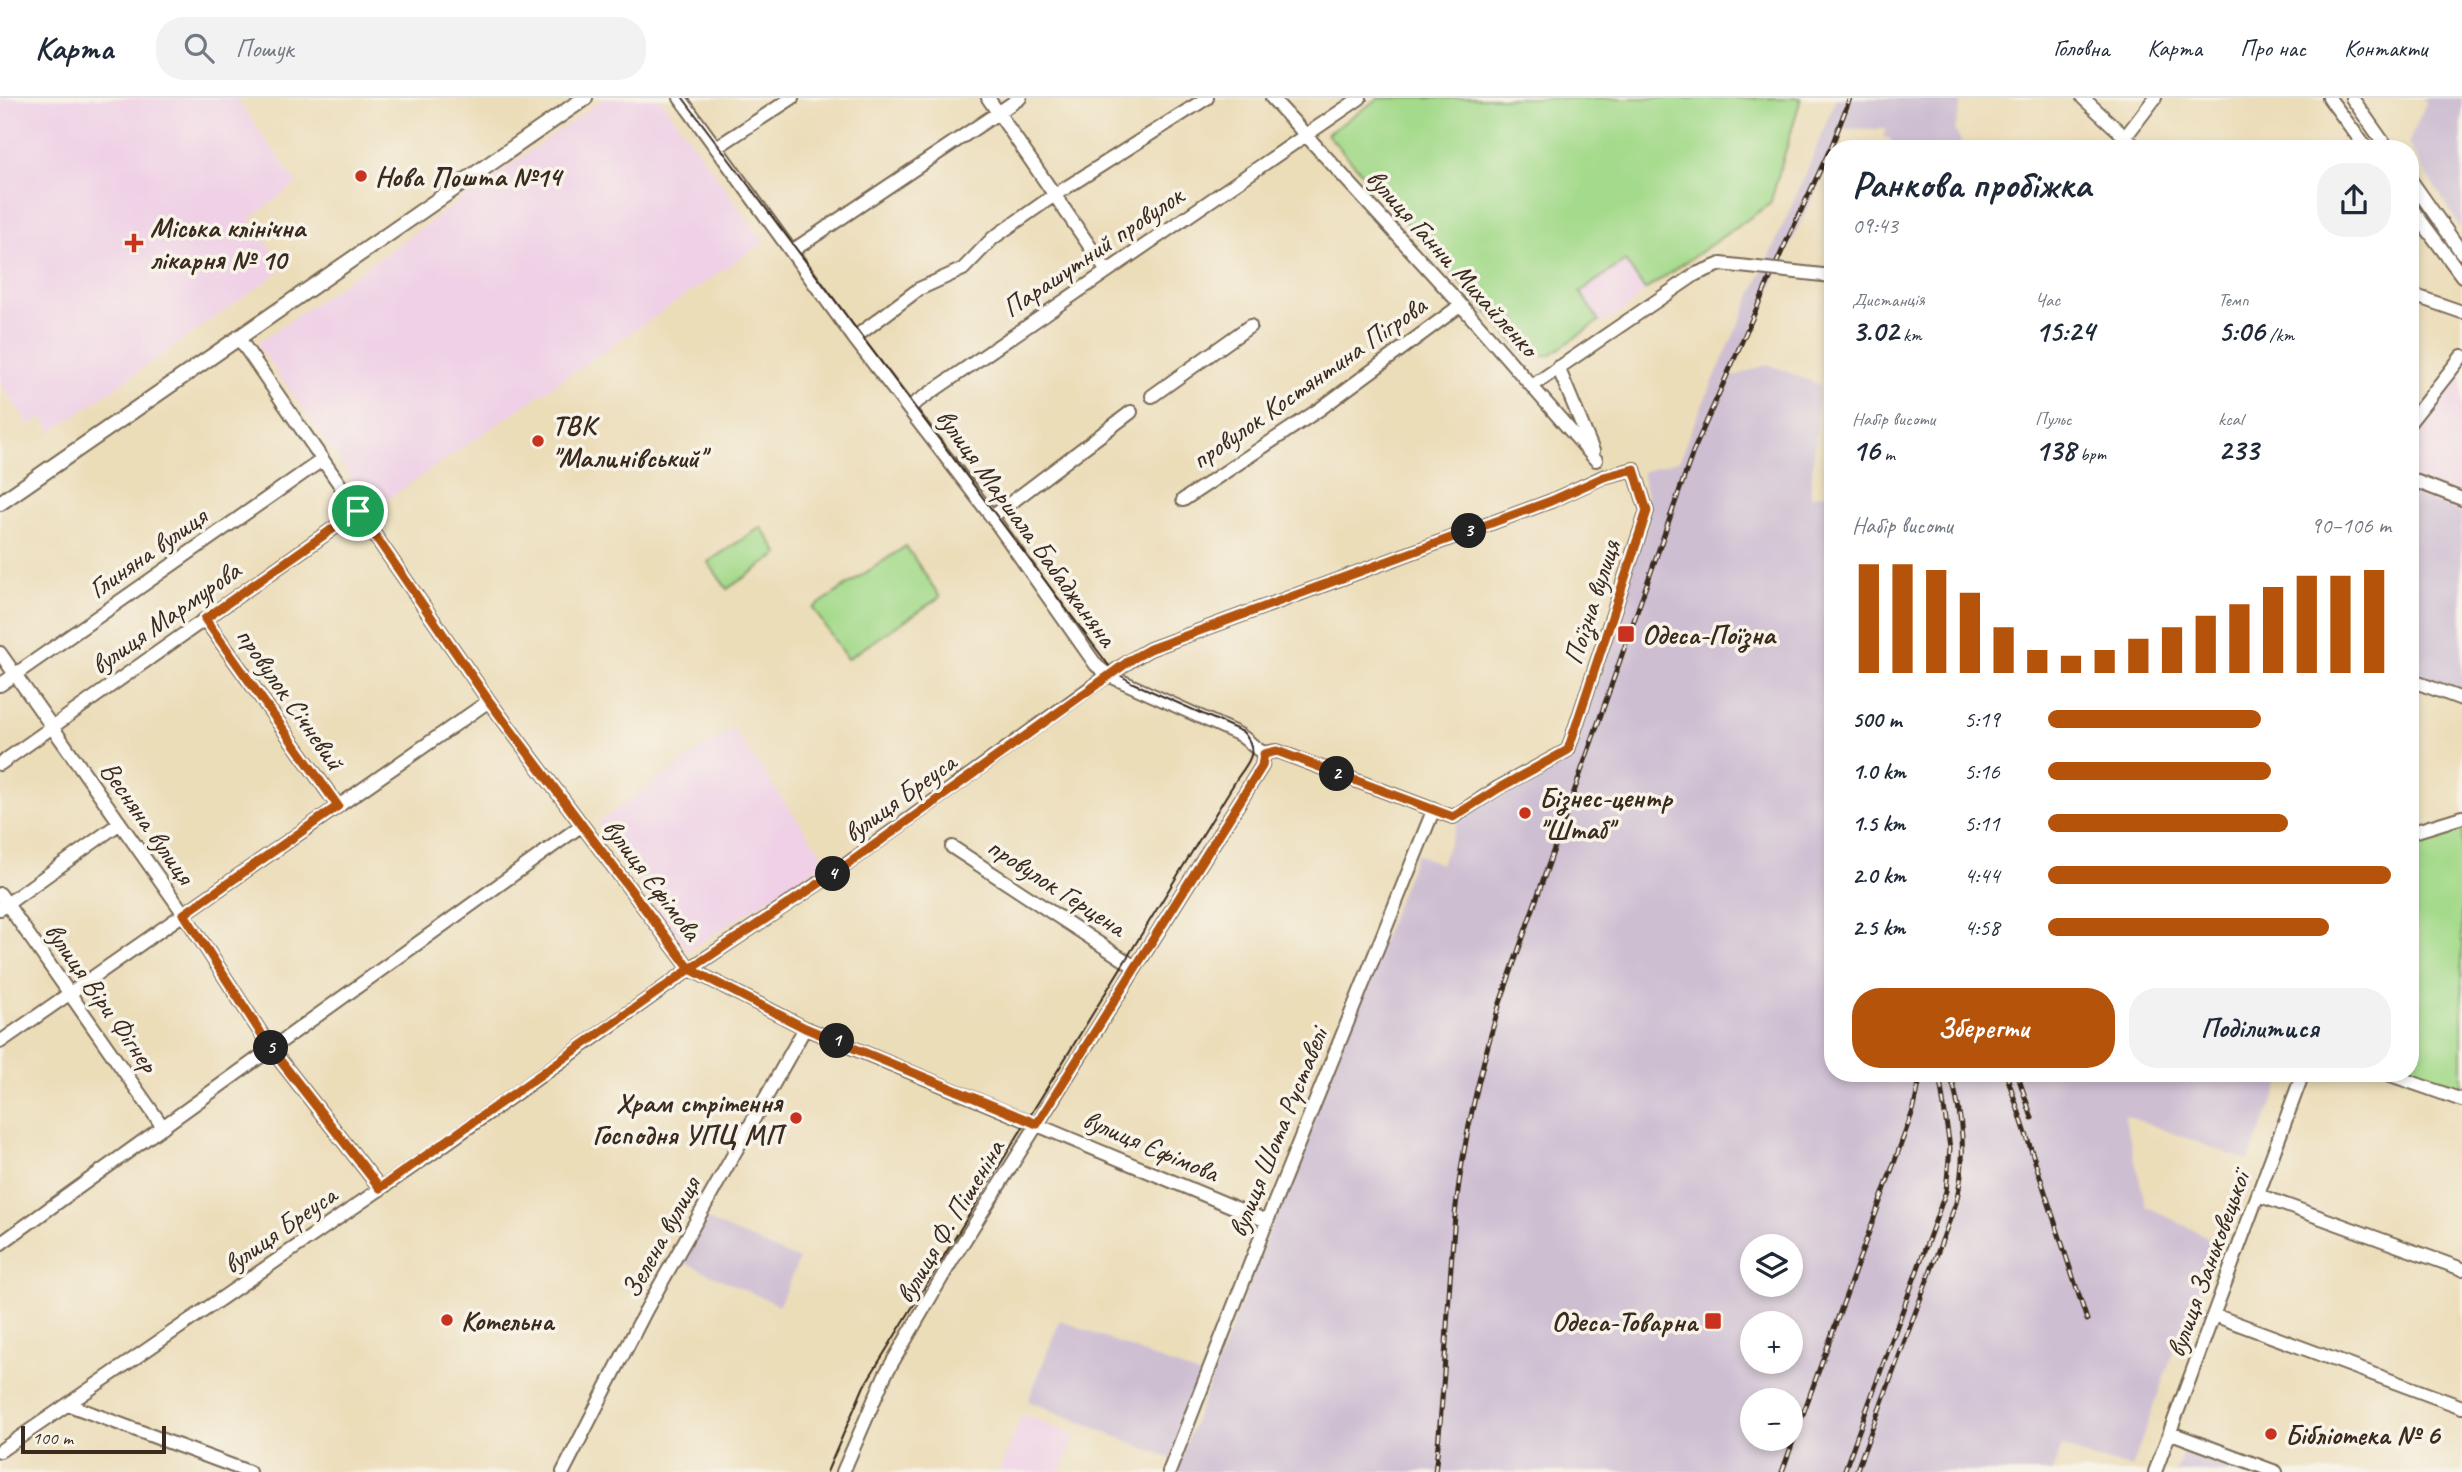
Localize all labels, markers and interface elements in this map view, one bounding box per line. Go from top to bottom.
search box [156,17,646,80]
text: Карта [35,27,114,69]
icon: search [180,29,218,67]
text: Пошук [236,32,294,65]
text: Головна [2053,33,2109,63]
text: Карта [2147,33,2202,63]
text: Про нас [2240,33,2306,63]
text: Контакти [2344,33,2427,63]
place label: Нова Пошта №14 [375,159,564,194]
street label: вулиця Ганни Михайленко [1359,161,1549,366]
text: Ранкова пробіжка [1852,161,2091,208]
button: share [2317,163,2391,237]
marker: Нова Пошта №14 [353,168,369,184]
street label: Парашутний провулок [995,176,1192,325]
place label: Міська клінічна лікарня № 10 [150,210,308,277]
text: 09:43 [1852,211,1898,240]
marker: Міська клінічна лікарня № 10 [124,233,144,253]
street label: провулок Костянтина Пігрова [1184,287,1434,477]
text: Дистанція [1852,288,1925,312]
text: Час [2035,288,2060,312]
text: Темп [2218,288,2249,312]
text: 3.02 [1852,312,1898,350]
text: 15:24 [2035,312,2094,350]
text: 5:06 [2218,312,2265,350]
text: km [1898,323,1922,347]
text: /km [2265,323,2294,347]
street label: вулиця Маршала Бабаджаняна [928,401,1126,655]
text: Набір висоти [1852,407,1935,431]
text: Пульс [2035,407,2072,431]
text: kcal [2218,407,2243,431]
place label: ТВК "Малинівський" [552,408,712,475]
text: 16 [1852,431,1880,469]
text: 138 [2035,431,2076,469]
text: 233 [2218,431,2259,469]
marker: ТВК "Малинівський" [530,433,546,449]
text: m [1880,442,1895,466]
text: bpm [2076,442,2106,466]
pin [328,481,388,541]
icon: arrive [339,492,377,530]
street label: Глиняна вулиця [81,497,215,606]
text: Набір висоти [1852,511,1952,540]
text: 90–106 m [2311,511,2391,540]
pin: 3 [1452,514,1486,548]
text: 3 [1464,518,1473,542]
street label: Поїзна вулиця [1555,535,1629,669]
street label: вулиця Мармурова [83,552,249,682]
place label: Одеса-Поїзна [1642,617,1777,653]
street label: провулок Січневий [228,620,354,778]
marker: Одеса-Поїзна [1616,624,1636,644]
text: 500 m [1852,705,1901,734]
text: 5:19 [1964,705,2000,734]
street label: вулиця Бреуса [836,743,965,850]
street label: Весняна вулиця [92,754,204,893]
pin: 2 [1320,756,1354,792]
text: 1.0 km [1852,757,1906,786]
text: 5:16 [1964,757,2000,786]
text: 2 [1332,761,1341,785]
place label: Бізнес-центр "Штаб" [1539,780,1674,847]
marker: Бізнес-центр "Штаб" [1517,805,1533,821]
text: 1.5 km [1852,809,1905,838]
text: 5:11 [1964,809,2000,838]
street label: вулиця Єфімова [595,811,711,949]
street label: провулок Герцена [981,829,1135,946]
pin: 4 [816,856,850,892]
text: 4 [828,861,837,885]
text: 2.0 km [1852,861,1906,890]
text: 4:44 [1964,861,2000,890]
text: 2.5 km [1852,913,1905,942]
text: 4:58 [1964,913,2000,942]
street label: вулиця Віри Фігнер [37,915,168,1081]
button: Зберегти [1852,988,2115,1068]
button: Поділитися [2129,988,2391,1068]
street label: вулиця Шота Руставелі [1220,1019,1337,1242]
pin: 1 [820,1024,854,1058]
text: 1 [832,1028,841,1052]
pin: 5 [254,1030,288,1066]
text: 5 [266,1035,275,1059]
place label: Храм стрітення Господня УПЦ МП [593,1085,787,1152]
street label: вулиця Єфімова [1078,1101,1225,1190]
marker: Храм стрітення Господня УПЦ МП [788,1110,804,1126]
street label: вулиця Ф. Пішеніна [887,1132,1013,1309]
street label: вулиця Заньковецької [2158,1162,2259,1362]
street label: Зелена вулиця [613,1168,709,1304]
street label: вулиця Бреуса [216,1176,345,1281]
map controls [1740,1234,1803,1451]
button: layers [1740,1234,1803,1297]
place label: Котельна [461,1303,556,1338]
place label: Одеса-Товарна [1552,1304,1700,1339]
marker: Одеса-Товарна [1703,1311,1723,1331]
button: + [1740,1311,1803,1374]
marker: Котельна [439,1312,455,1328]
button: − [1740,1388,1803,1451]
place label: Бібліотека № 6 [2285,1417,2441,1452]
scale bar [21,1423,166,1455]
text: 100 m [32,1426,73,1450]
marker: Бібліотека № 6 [2263,1426,2279,1442]

